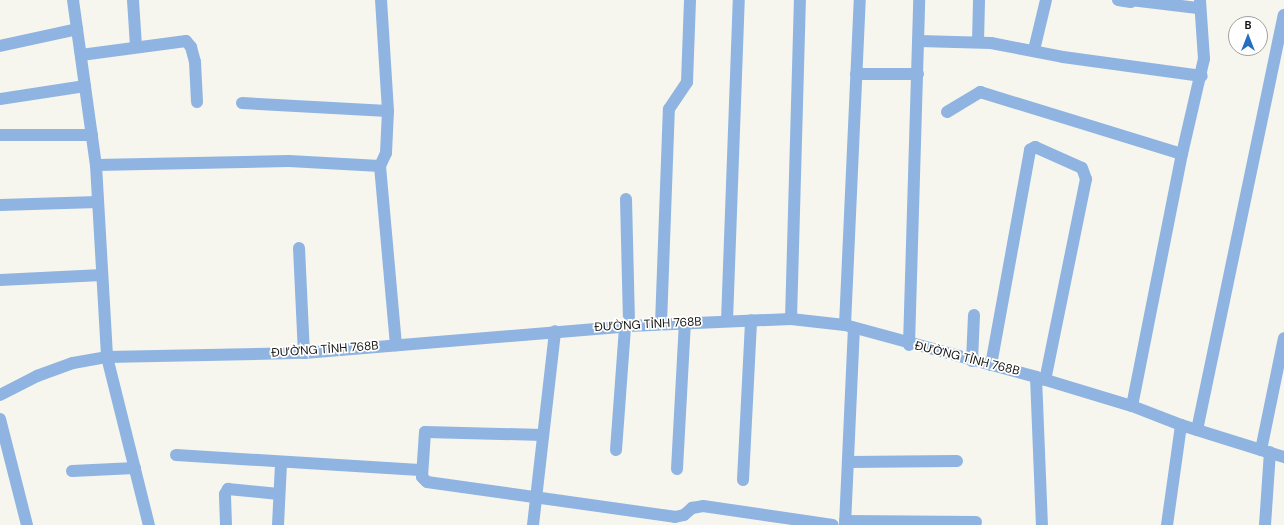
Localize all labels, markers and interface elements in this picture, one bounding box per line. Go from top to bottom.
north arrow [1228,16,1268,56]
text: B [1244,18,1252,32]
street label: ĐƯỜNG TỈNH 768B [594,315,702,335]
street label: ĐƯỜNG TỈNH 768B [271,339,379,361]
street label: ĐƯỜNG TỈNH 768B [913,339,1021,379]

